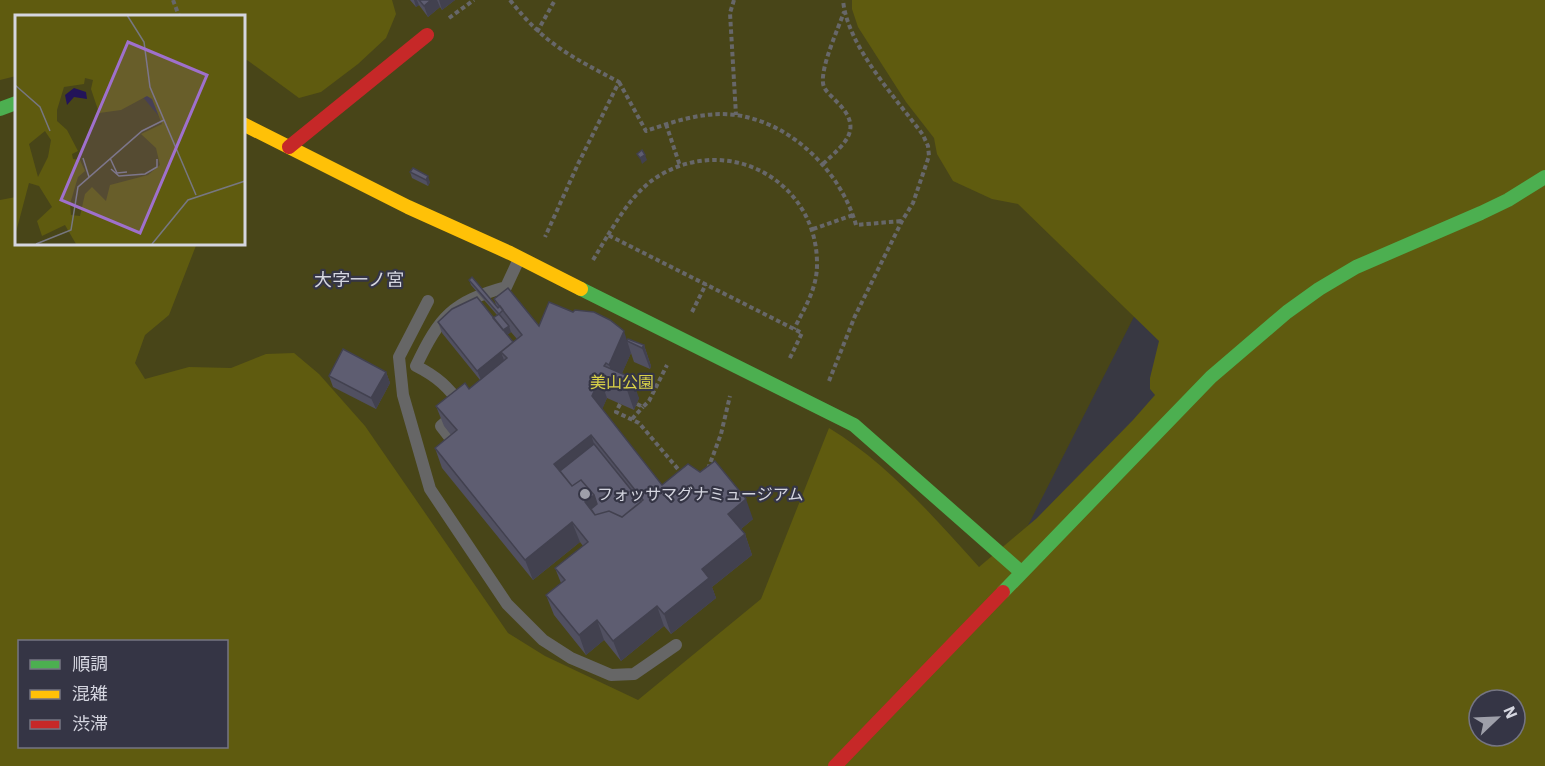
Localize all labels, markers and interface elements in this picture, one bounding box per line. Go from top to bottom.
inset map [15,15,244,244]
district label: 大字一ノ宮 [314,268,404,291]
park label: 美山公園 [590,372,654,392]
place label: フォッサマグナミュージアム [597,484,804,504]
marker: フォッサマグナミュージアム [578,487,592,501]
legend [18,640,228,748]
text: 順調 [72,652,108,675]
text: 混雑 [72,682,108,705]
north arrow [1467,688,1527,748]
text: N [1499,703,1522,721]
text: 渋滞 [72,712,108,735]

